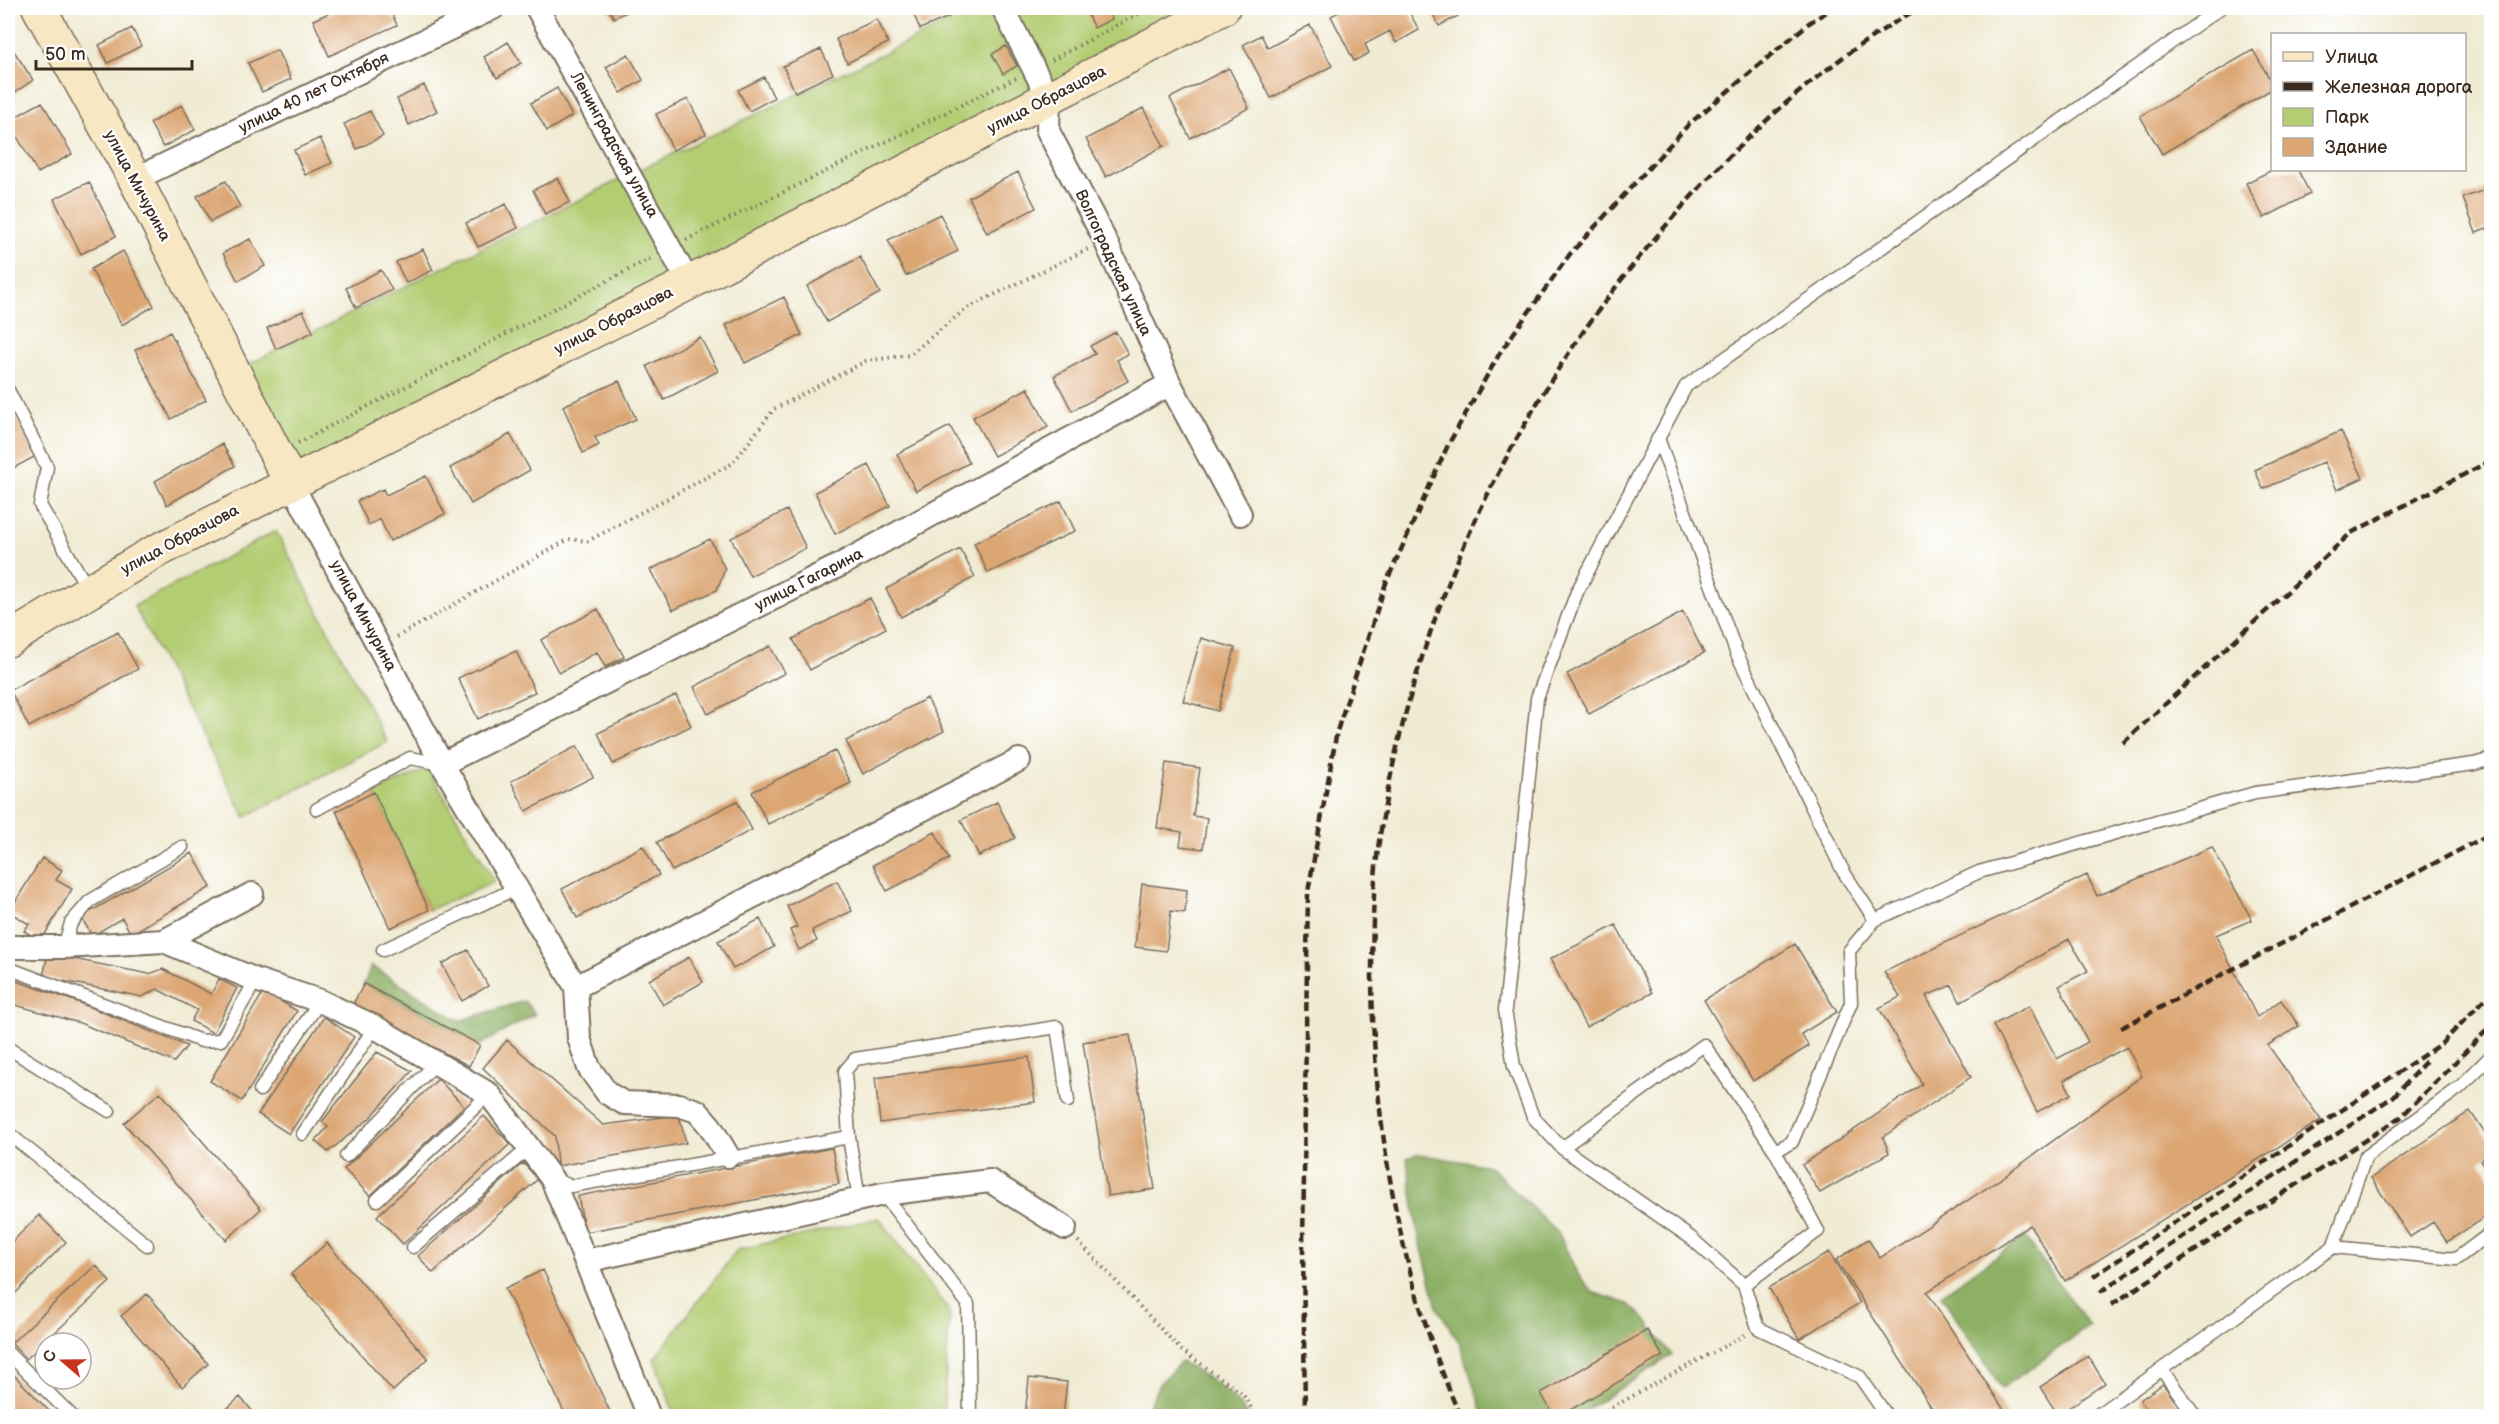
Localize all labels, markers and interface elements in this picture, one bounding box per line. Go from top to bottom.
scale bar [36,33,192,71]
legend [2271,33,2466,171]
text: 50 m [45,44,86,65]
text: Улица [2325,47,2379,68]
street label: улица 40 лет Октября [236,48,392,138]
street label: улица Образцова [984,62,1110,138]
street label: Ленинградская улица [566,68,662,222]
text: Железная дорога [2325,77,2473,98]
text: Парк [2325,107,2369,128]
street label: улица Мичурина [100,127,175,245]
text: Здание [2325,137,2387,158]
street label: Волгоградская улица [1071,187,1155,340]
street label: улица Образцова [551,283,677,359]
street label: улица Образцова [118,501,243,579]
street label: улица Гагарина [752,544,867,615]
street label: улица Мичурина [326,557,401,675]
north arrow [33,1331,93,1391]
text: С [39,1348,61,1365]

